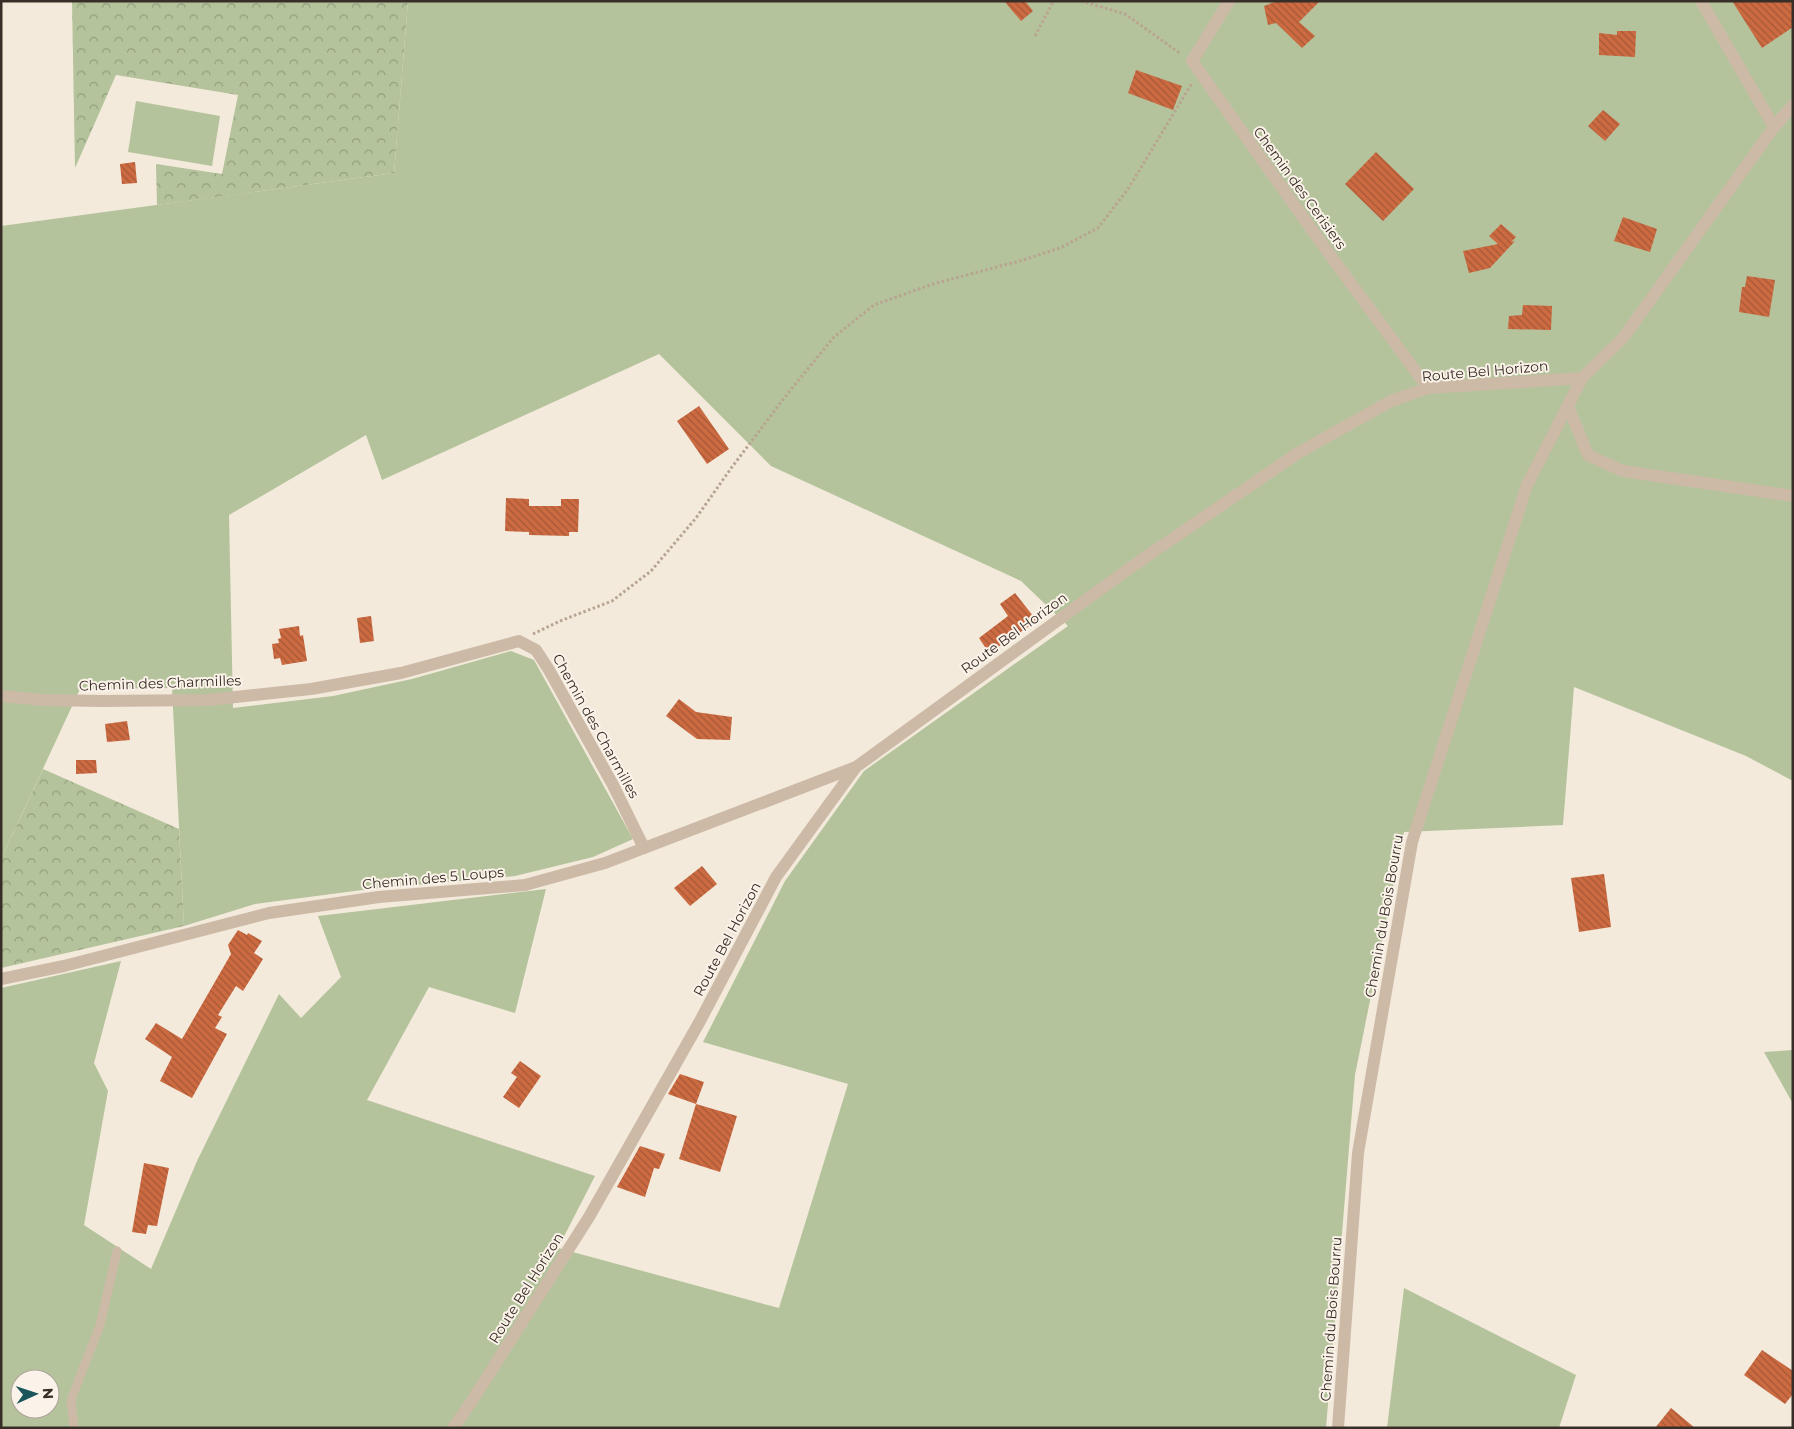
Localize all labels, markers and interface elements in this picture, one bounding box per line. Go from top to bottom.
street label: Chemin des Cerisiers [1250,123,1351,253]
street label: Route Bel Horizon [1421,356,1549,386]
street label: Route Bel Horizon [957,588,1071,678]
street label: Chemin des Charmilles [549,651,643,802]
street label: Chemin des Charmilles [78,671,242,695]
street label: Chemin du Bois Bourru [1361,833,1407,999]
street label: Chemin des 5 Loups [361,863,505,893]
street label: Route Bel Horizon [689,879,765,999]
street label: Route Bel Horizon [485,1229,567,1347]
street label: Chemin du Bois Bourru [1316,1236,1346,1402]
north arrow [10,1369,60,1419]
text: N [39,1387,57,1399]

